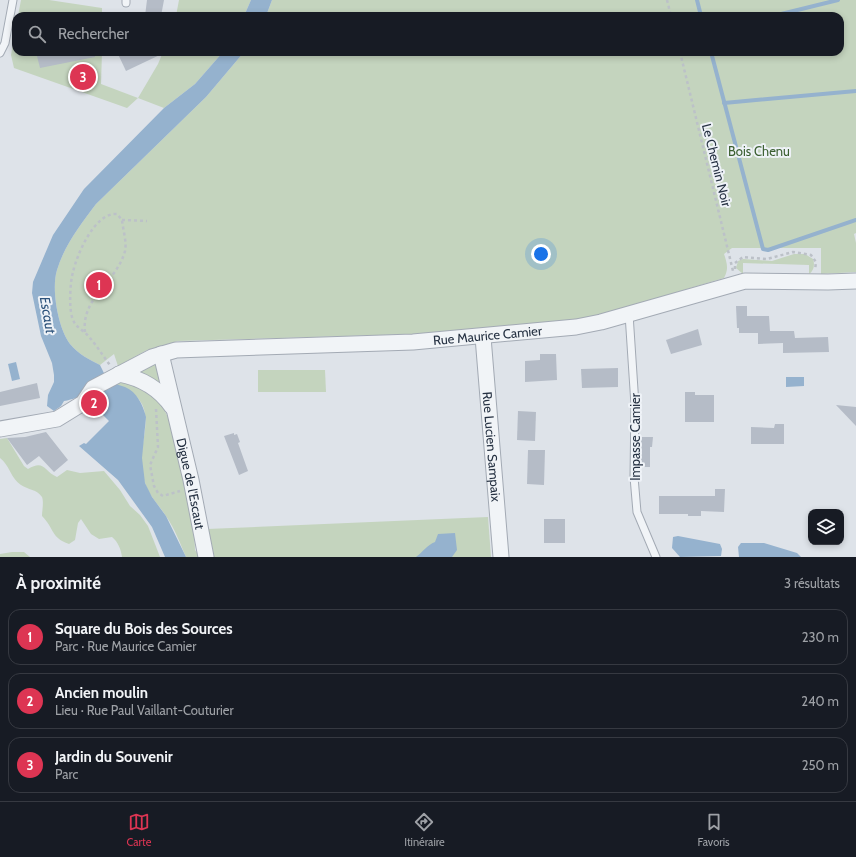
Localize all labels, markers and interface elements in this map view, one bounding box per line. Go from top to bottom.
search box [12,12,844,56]
icon: search [26,23,48,45]
text: Rechercher [58,25,129,43]
pin: 3 [70,62,96,92]
street label: Le Chemin Noir [699,122,735,209]
park label: Bois Chenu [728,143,790,159]
your location [531,244,551,264]
pin: 1 [86,270,112,300]
water label: Escaut [36,295,60,336]
street label: Rue Maurice Camier [432,322,543,348]
pin: 2 [81,388,107,418]
street label: Rue Lucien Sampaix [479,391,505,503]
street label: Impasse Camier [627,392,643,481]
street label: Digue de l'Escaut [173,436,209,531]
map controls [808,509,844,545]
button: layers [808,509,844,545]
text: À proximité [16,573,101,593]
text: 3 résultats [784,575,840,591]
text: Square du Bois des Sources [55,620,233,638]
text: 1 [28,629,32,645]
text: 230 m [802,629,839,645]
text: Parc · Rue Maurice Camier [55,638,196,654]
text: Ancien moulin [55,684,148,702]
text: 2 [27,693,33,709]
text: 240 m [801,693,839,709]
text: Lieu · Rue Paul Vaillant-Couturier [55,702,234,718]
text: Jardin du Souvenir [55,748,173,766]
text: 3 [26,757,34,773]
text: 250 m [802,757,839,773]
text: Parc [55,766,78,782]
tab: Carte [126,811,151,849]
tab: Itinéraire [404,811,445,849]
tab: Favoris [698,811,730,849]

